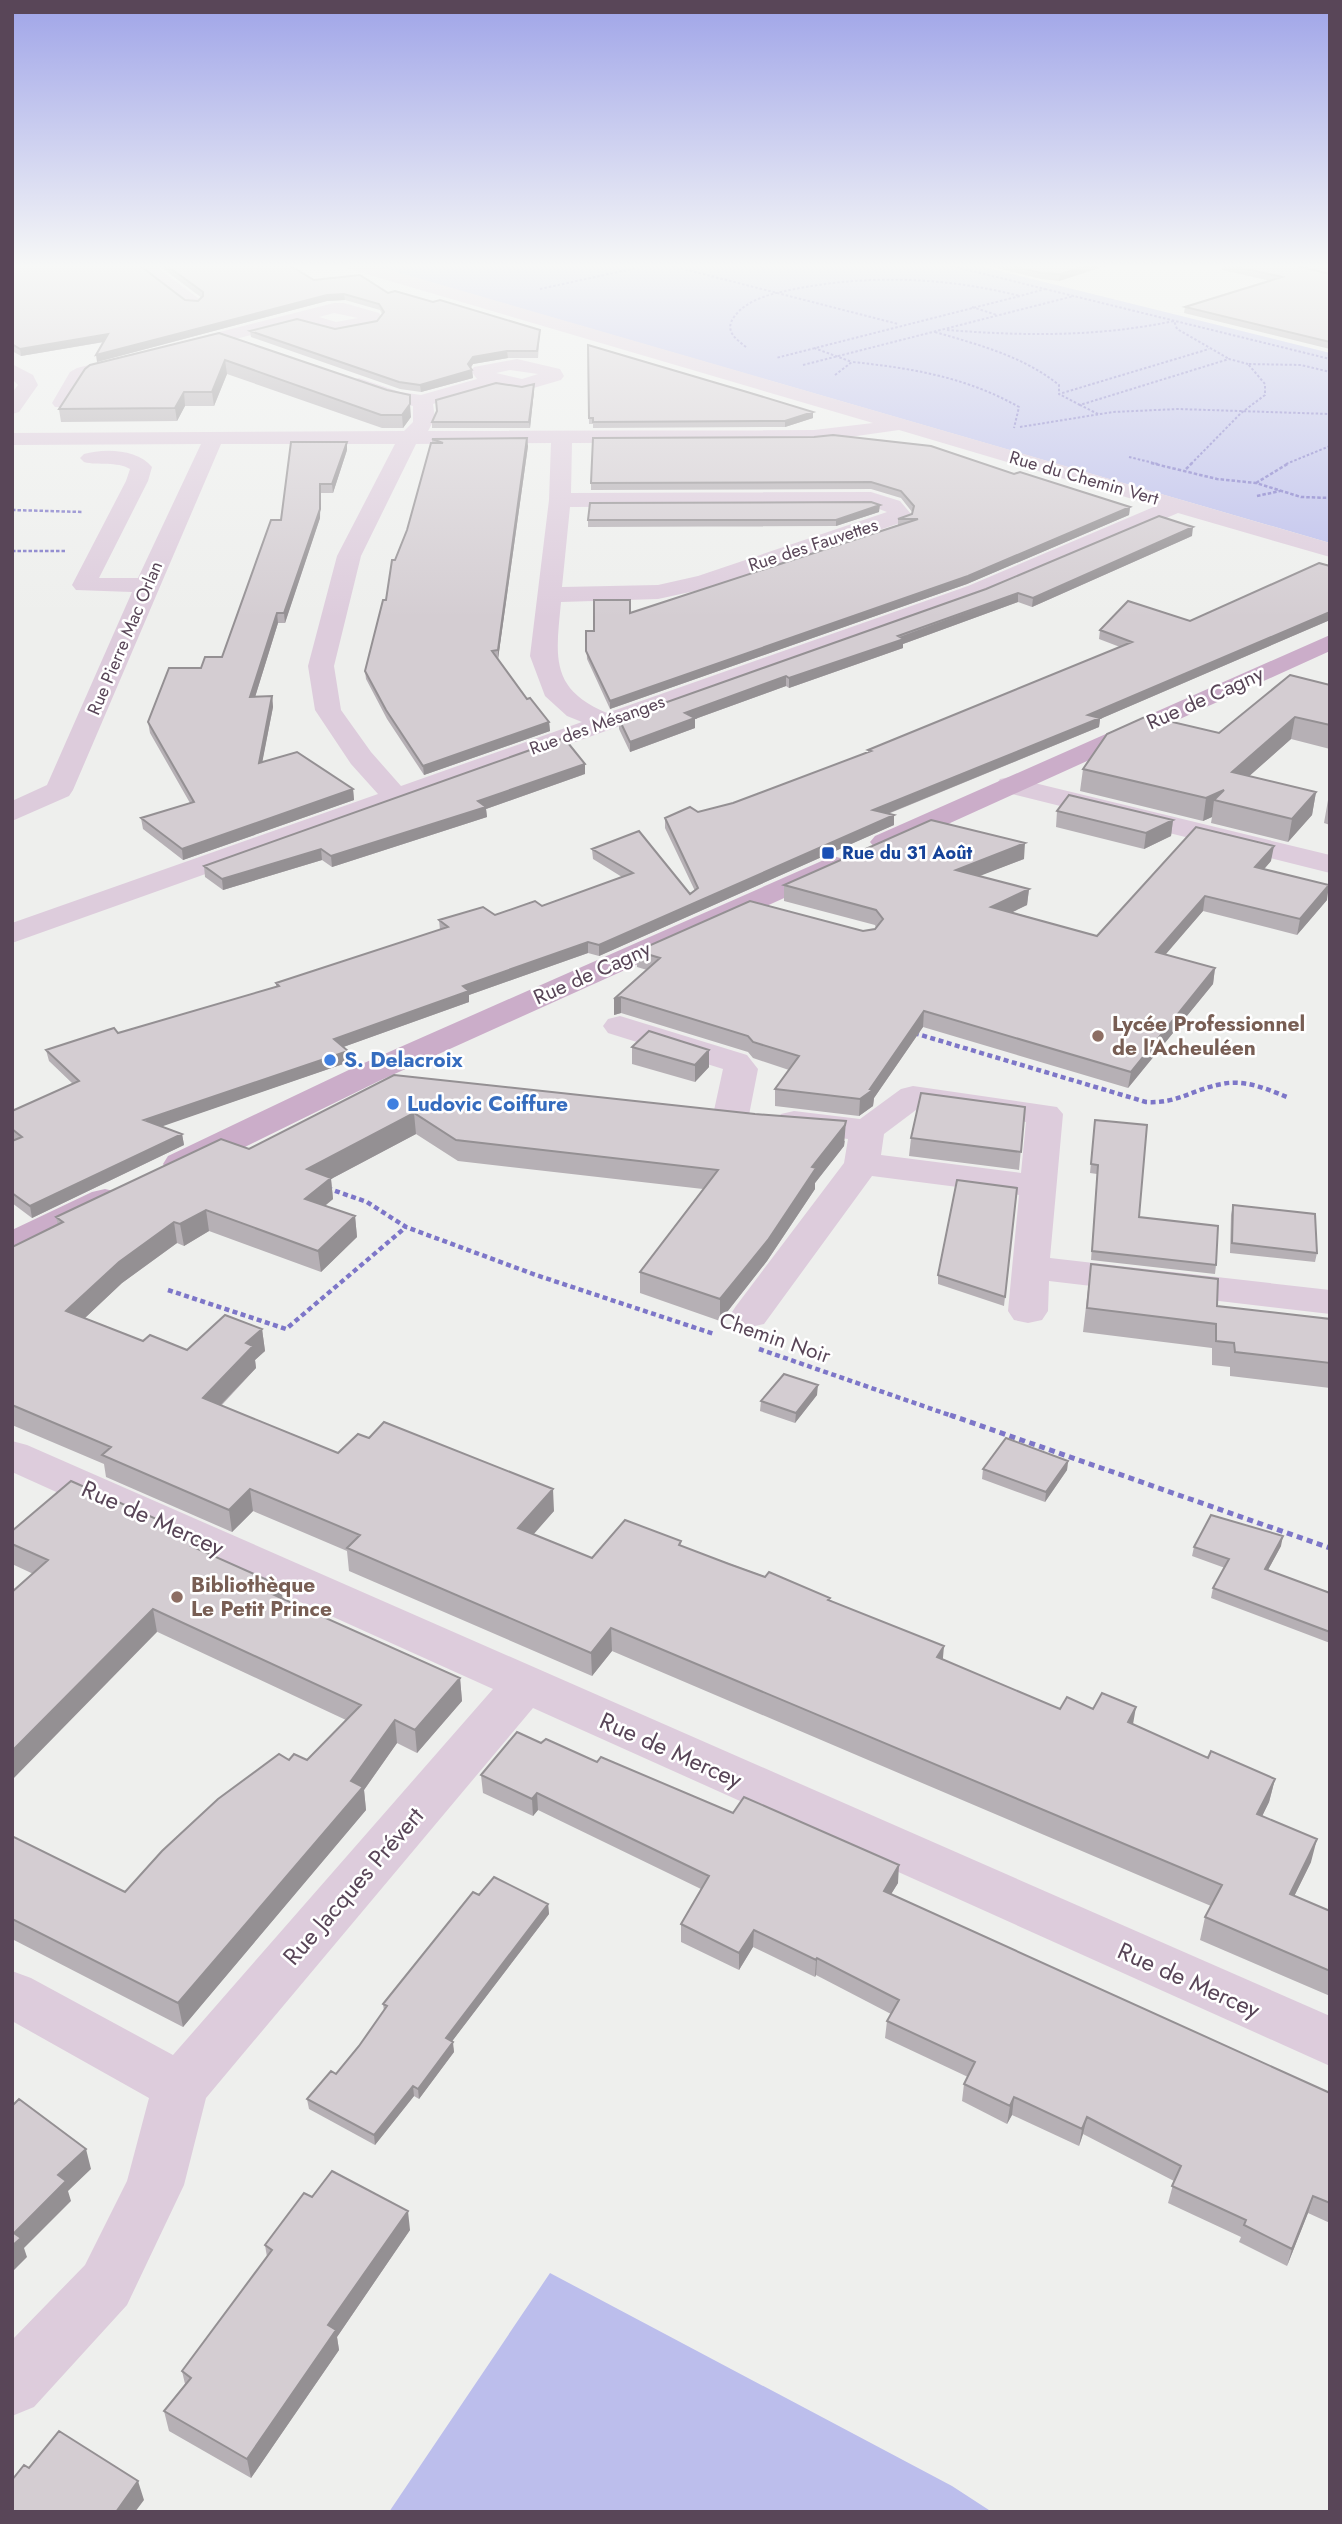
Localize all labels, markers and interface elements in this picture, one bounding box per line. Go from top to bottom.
street label: Rue du Chemin Vert [1006,444,1162,512]
street label: Rue des Fauvettes [745,512,881,578]
street label: Rue Pierre Mac Orlan [81,557,169,719]
street label: Rue de Cagny [1142,658,1269,737]
street label: Rue des Mésanges [526,688,668,762]
place label: Rue du 31 Août [842,840,973,866]
marker: Rue du 31 Août [820,845,836,861]
street label: Rue de Cagny [529,933,656,1012]
place label: Lycée Professionnel de l'Acheuléen [1112,1009,1305,1063]
marker: Lycée Professionnel de l'Acheuléen [1090,1028,1106,1044]
place label: S. Delacroix [344,1045,463,1075]
marker: S. Delacroix [322,1052,338,1068]
place label: Ludovic Coiffure [407,1089,568,1119]
marker: Ludovic Coiffure [385,1096,401,1112]
street label: Chemin Noir [715,1305,835,1371]
street label: Rue de Mercey [76,1471,230,1565]
place label: Bibliothèque Le Petit Prince [191,1570,332,1624]
marker: Bibliothèque Le Petit Prince [169,1589,185,1605]
street label: Rue de Mercey [594,1703,748,1797]
street label: Rue Jacques Prévert [274,1799,432,1973]
street label: Rue de Mercey [1112,1933,1266,2027]

